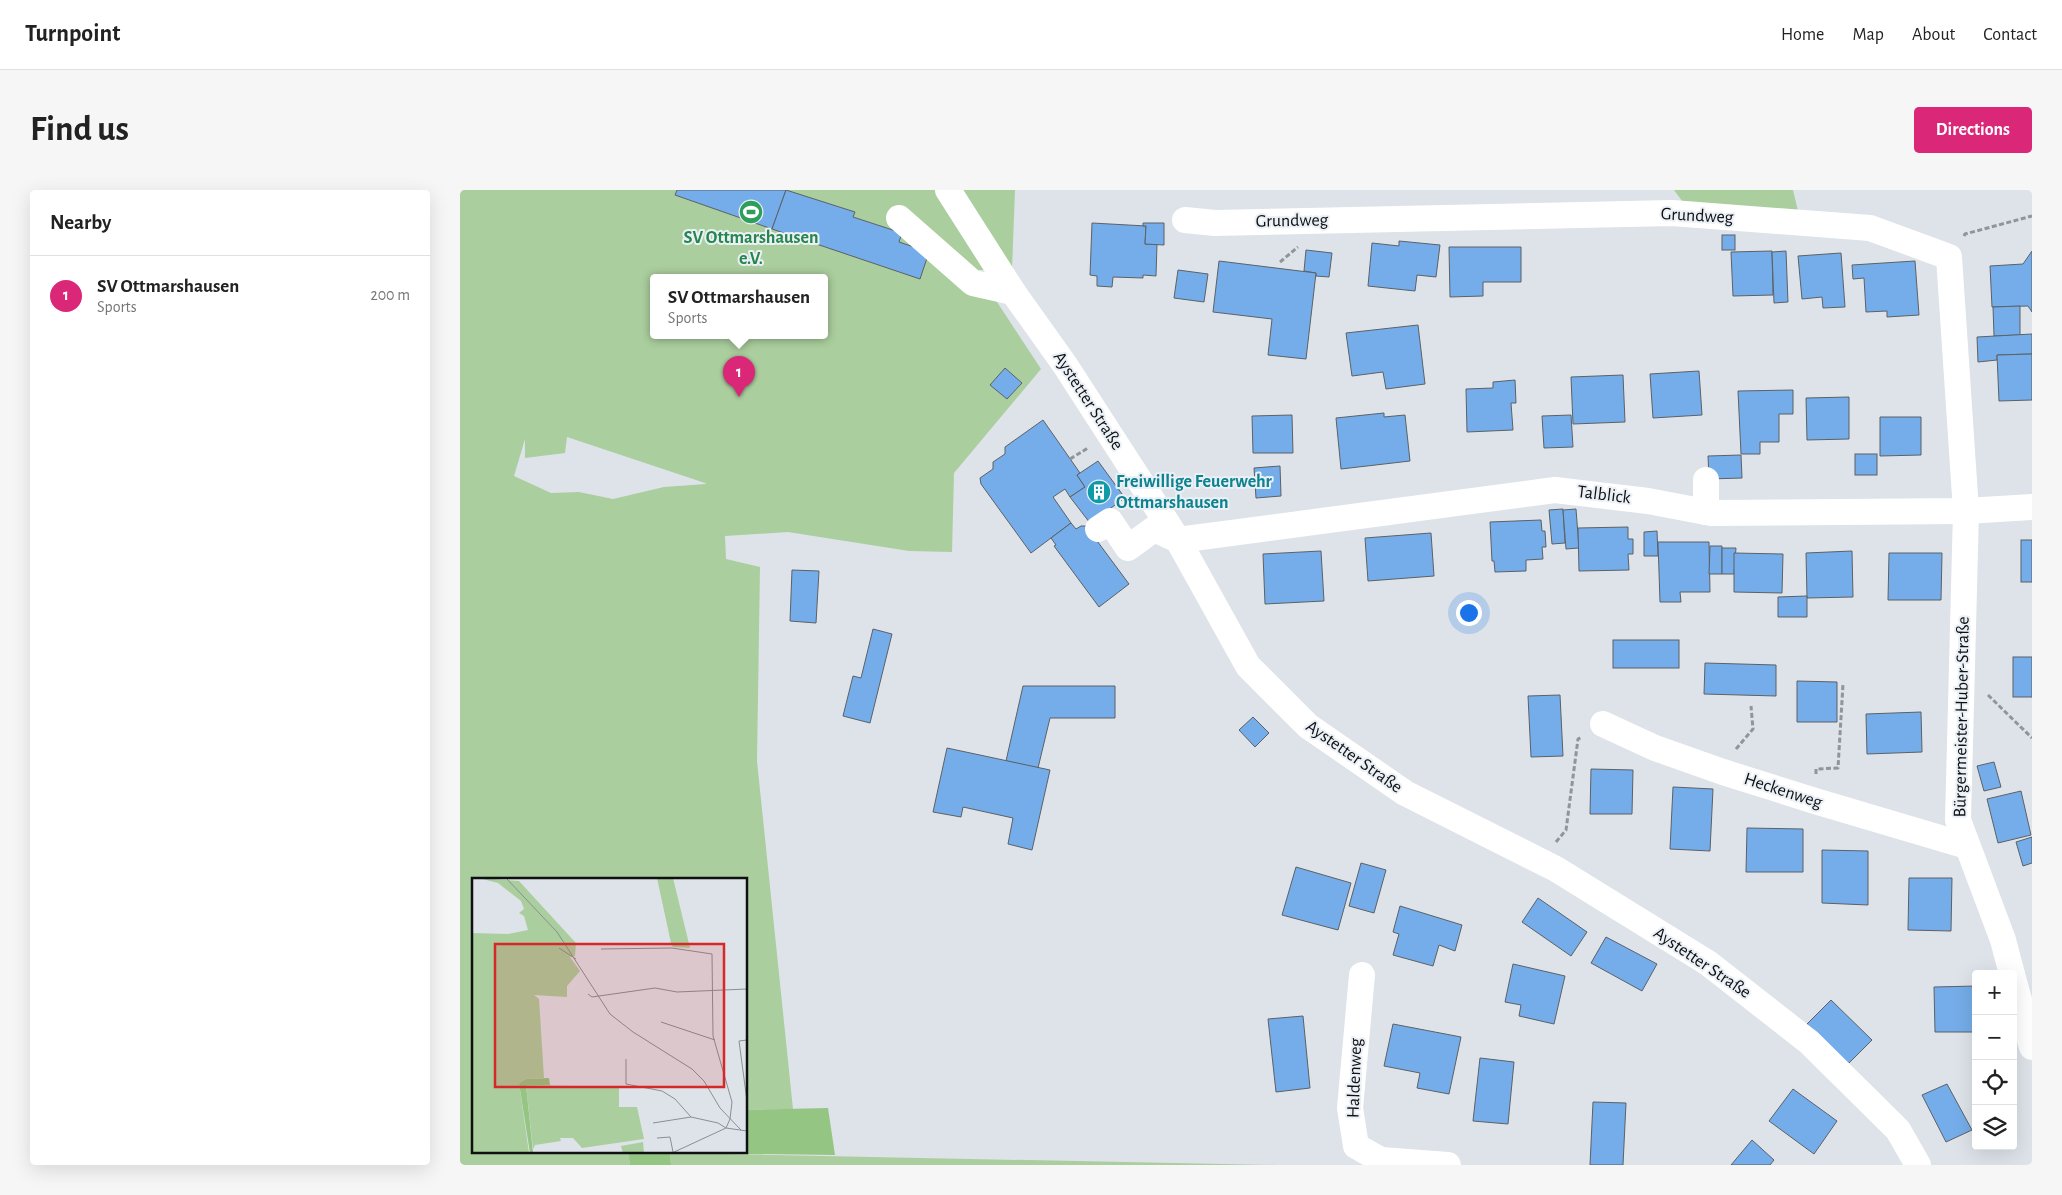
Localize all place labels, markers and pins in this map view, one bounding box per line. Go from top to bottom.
sports icon: SV Ottmarshausen e.V. [738,199,764,225]
place label: SV Ottmarshausen e.V. [684,229,818,268]
pin: 1 [723,356,755,397]
place label: Freiwillige Feuerwehr Ottmarshausen [1116,473,1273,512]
building icon: Freiwillige Feuerwehr Ottmarshausen [1086,479,1112,505]

